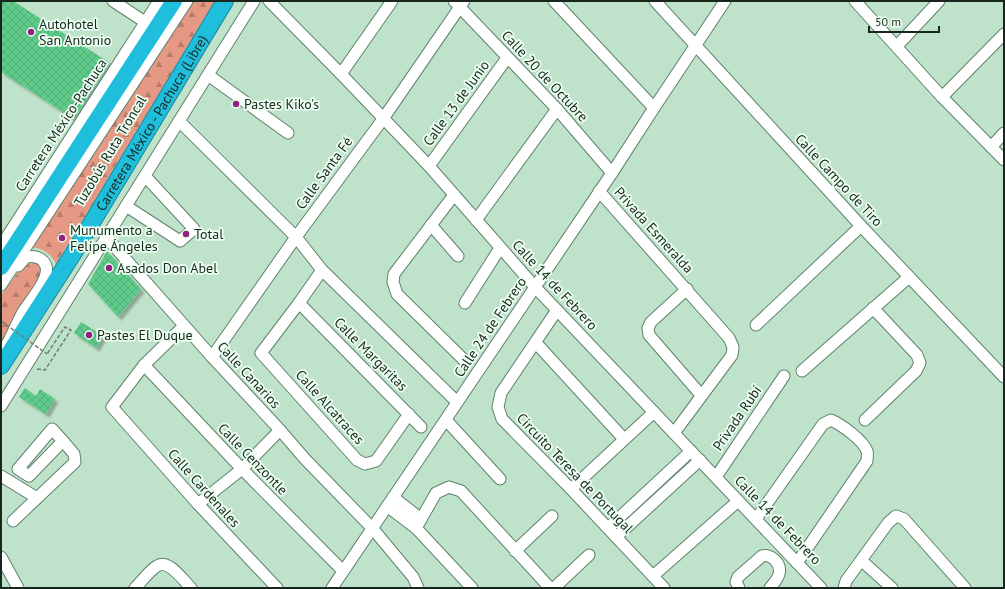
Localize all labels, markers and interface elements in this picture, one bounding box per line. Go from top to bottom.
scale bar [869,8,939,34]
text: 50 m [875,14,901,29]
place label: Autohotel San Antonio [39,15,111,49]
street label: Calle 20 de Octubre [498,26,592,126]
marker: Autohotel San Antonio [26,27,36,37]
street label: Carretera México - Pachuca (Libre) [92,32,212,214]
street label: Carretera México-Pachuca [11,55,111,195]
street label: Calle 13 de Junio [419,57,493,149]
street label: Tuzobús Ruta Troncal [70,92,150,210]
place label: Pastes Kiko's [244,95,319,113]
marker: Pastes Kiko's [231,99,241,109]
street label: Calle Campo de Tiro [791,130,887,230]
street label: Calle Santa Fé [292,133,356,213]
street label: Privada Esmeralda [611,183,697,277]
place label: Munumento a Felípe Ángeles [70,221,158,255]
place label: Total [194,225,223,243]
marker: Total [181,229,191,239]
marker: Munumento a Felípe Ángeles [57,233,67,243]
street label: Calle 14 de Febrero [508,236,602,334]
place label: Asados Don Abel [117,259,217,277]
marker: Asados Don Abel [104,263,114,273]
street label: Calle 24 de Febrero [450,273,530,381]
street label: Calle Margaritas [330,313,412,395]
place label: Pastes El Duque [97,326,193,344]
marker: Pastes El Duque [84,330,94,340]
street label: Calle Canarios [213,338,285,412]
street label: Calle Alcatraces [292,366,368,448]
street label: Privada Rubí [709,382,766,454]
street label: Circuito Teresa de Portugal [513,409,637,537]
street label: Calle Cenzontle [214,419,292,499]
street label: Calle Cardenales [164,445,244,531]
street label: Calle 14 de Febrero [731,472,825,568]

